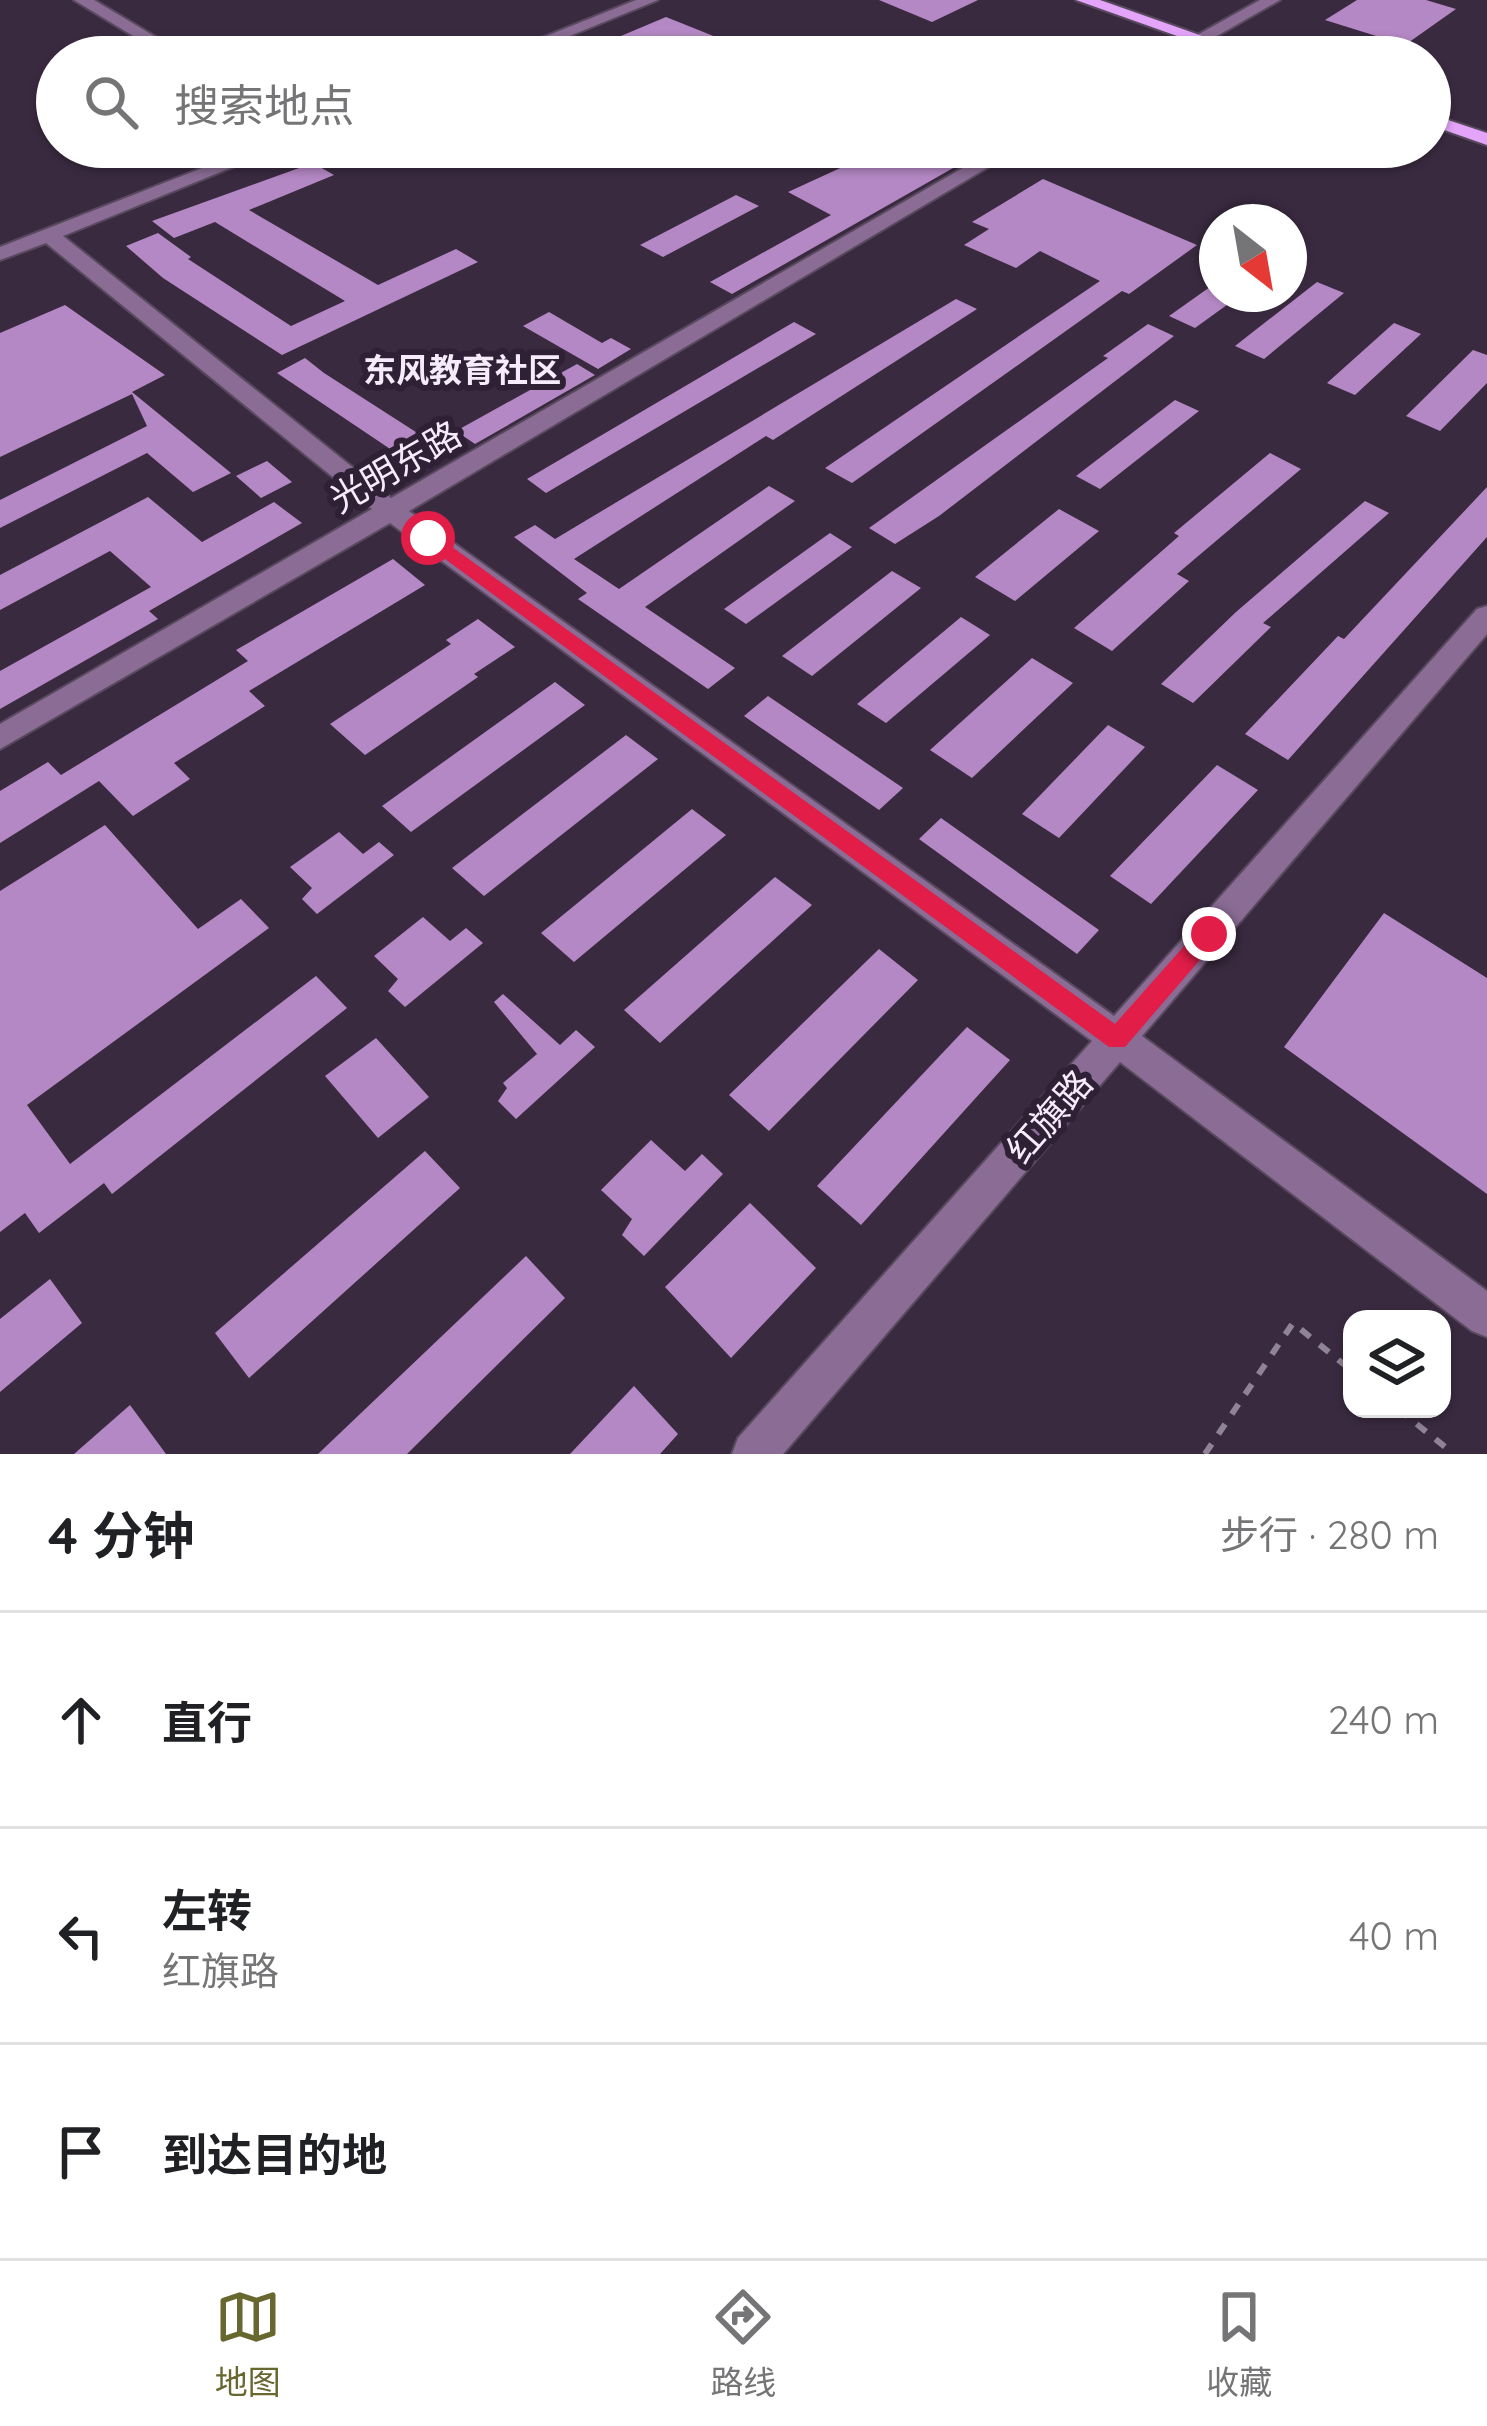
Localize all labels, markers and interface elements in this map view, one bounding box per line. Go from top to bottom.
search box [36,36,1451,168]
icon: search [78,69,144,135]
text: 搜索地点 [174,77,354,133]
north arrow [1199,204,1307,312]
district label: 东风教育社区 [363,349,561,390]
street label: 光明东路 [321,411,469,521]
route start [401,511,455,565]
route end [1182,907,1236,961]
street label: 红旗路 [997,1060,1101,1172]
map controls [1343,1310,1451,1418]
button: layers [1343,1310,1451,1418]
text: 4 分钟 [48,1503,194,1567]
text: 步行 · 280 m [1220,1510,1439,1559]
icon: ahead [48,1687,114,1753]
text: 直行 [162,1694,252,1750]
text: 240 m [1328,1695,1439,1744]
text: 左转 [162,1882,252,1938]
icon: left [48,1903,114,1969]
text: 40 m [1349,1911,1439,1960]
text: 红旗路 [162,1946,279,1995]
icon: arrive [48,2119,114,2185]
text: 到达目的地 [162,2126,387,2182]
tab: 地图 [215,2284,281,2404]
tab: 路线 [710,2284,776,2404]
tab: 收藏 [1206,2284,1272,2404]

